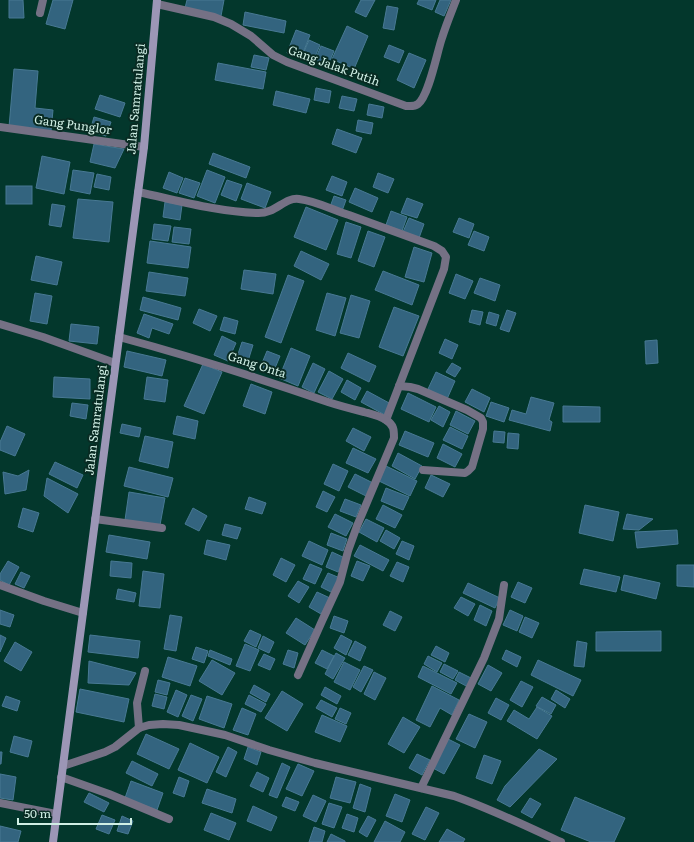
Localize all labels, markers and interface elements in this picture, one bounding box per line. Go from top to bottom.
street label: Gang Jalak Putih [286,40,383,90]
street label: Jalan Samratulangi [121,43,149,155]
street label: Gang Punglor [33,110,113,138]
street label: Gang Onta [226,346,289,382]
street label: Jalan Samratulangi [79,363,111,476]
scale bar [18,800,131,826]
text: 50 m [24,804,51,822]

